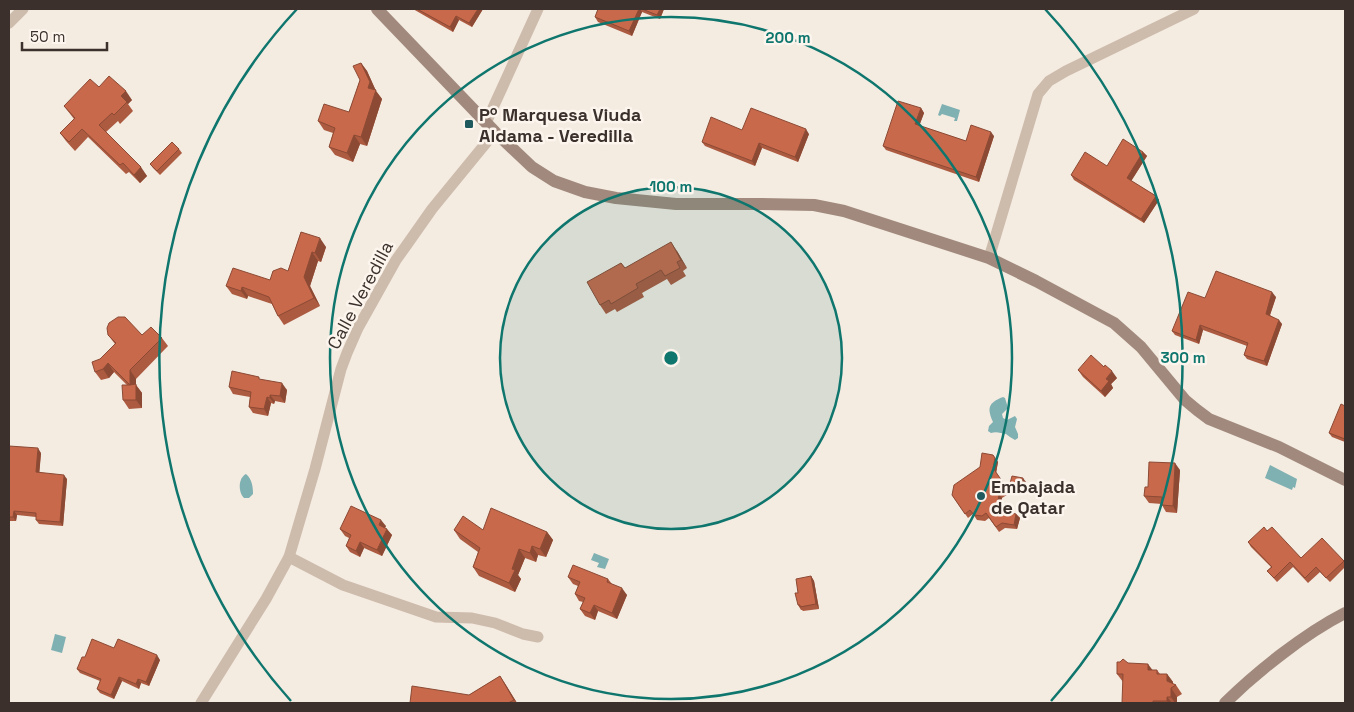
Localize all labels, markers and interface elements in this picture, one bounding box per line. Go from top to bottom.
scale bar [22,20,108,52]
text: 50 m [30,27,65,46]
text: 200 m [766,28,810,47]
place label: Pº Marquesa Viuda Aldama - Veredilla [479,103,642,147]
marker: Pº Marquesa Viuda Aldama - Veredilla [463,118,475,130]
text: 100 m [650,177,692,196]
street label: Calle Veredilla [322,237,398,353]
text: 300 m [1160,348,1206,367]
centre of rings [662,349,680,367]
place label: Embajada de Qatar [991,475,1076,519]
marker: Embajada de Qatar [975,490,987,502]

